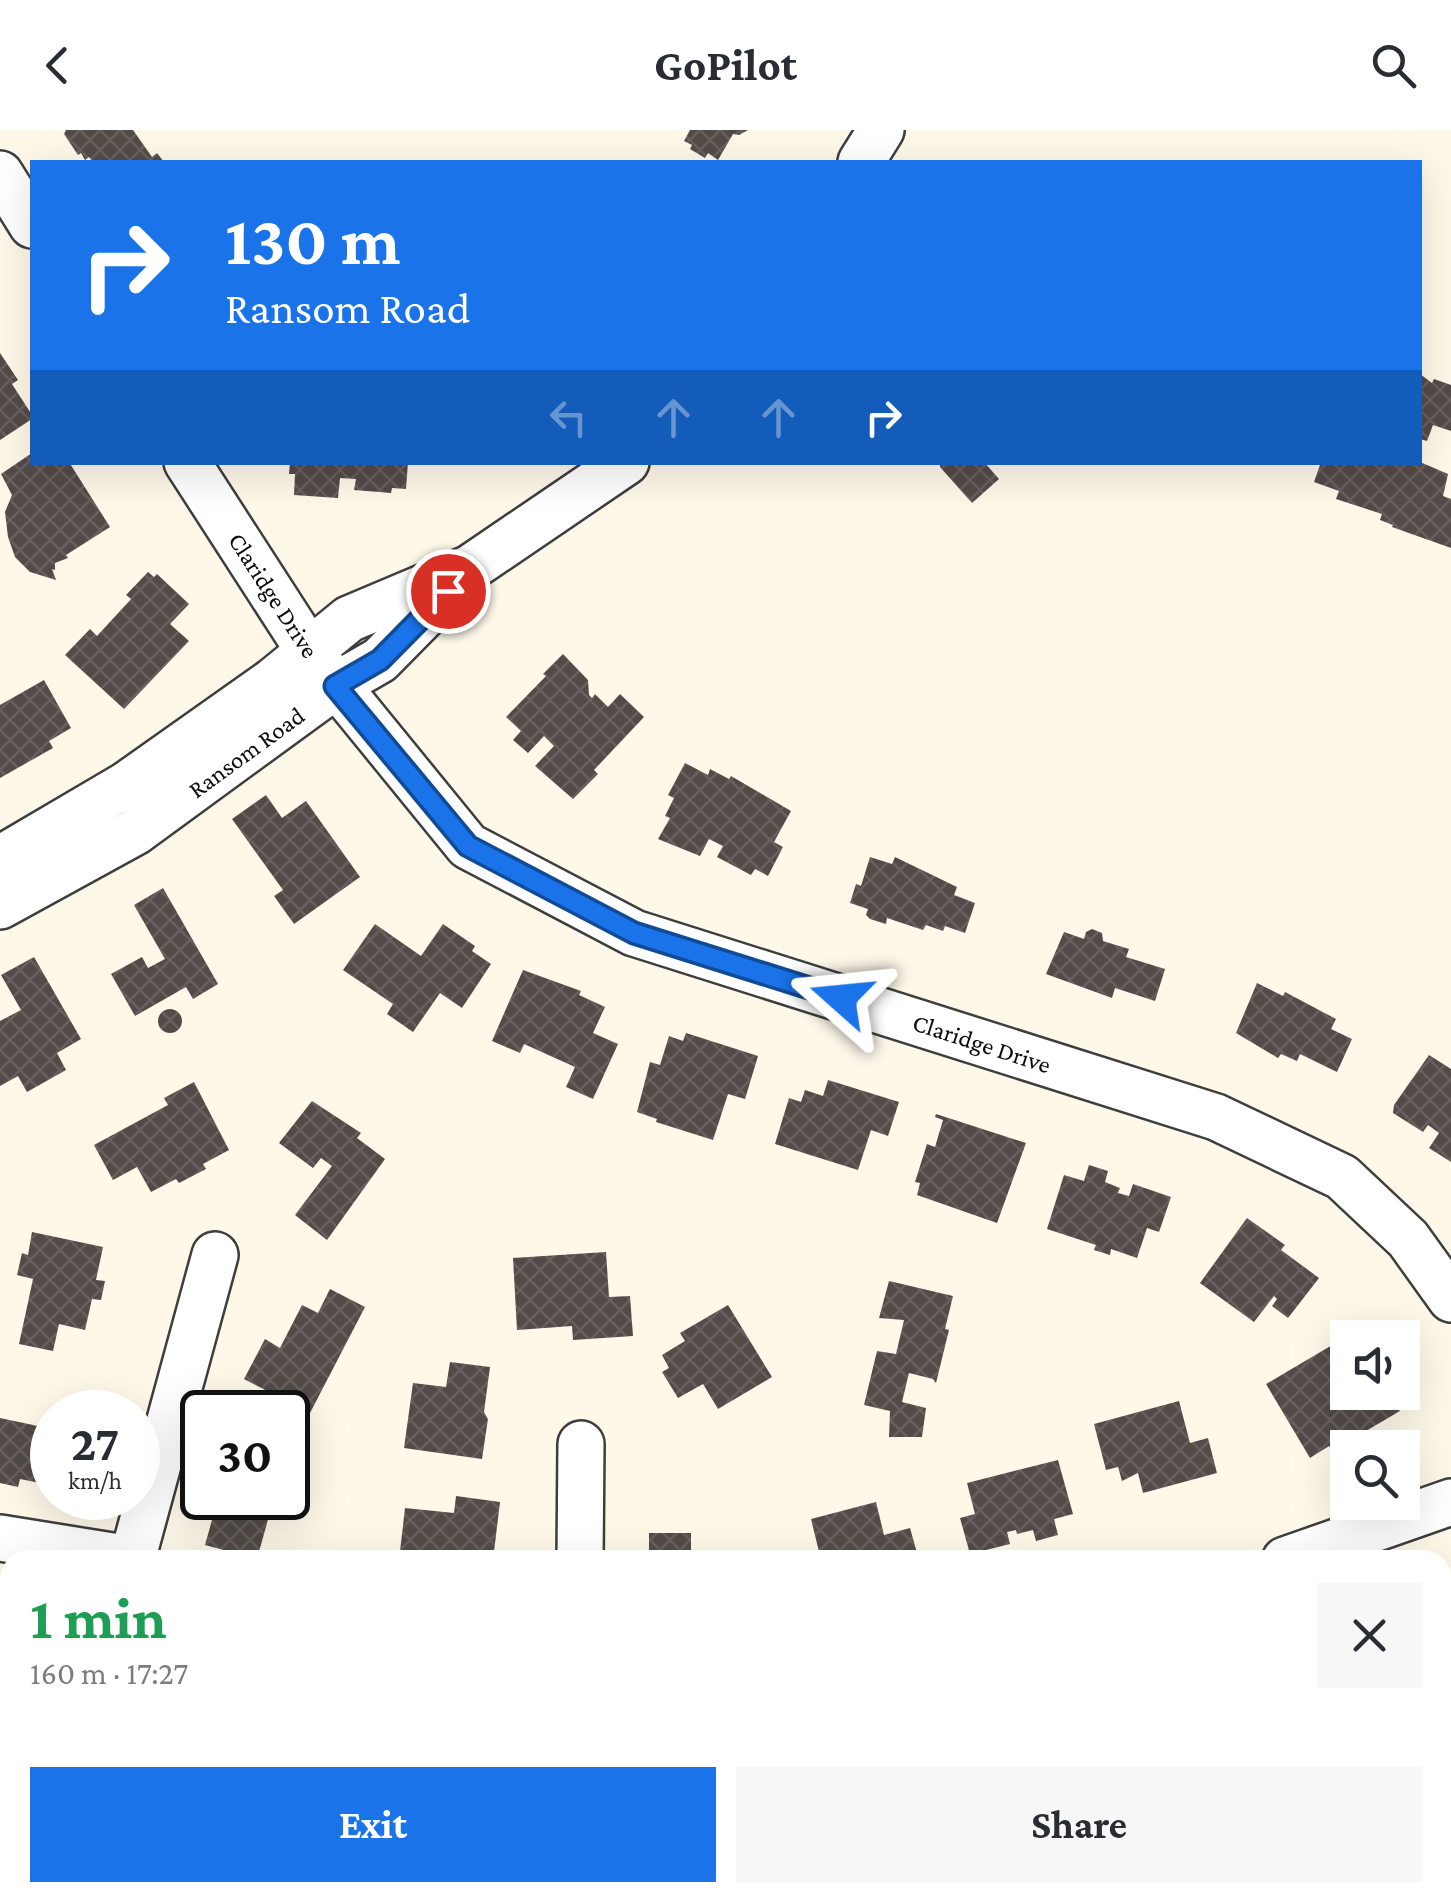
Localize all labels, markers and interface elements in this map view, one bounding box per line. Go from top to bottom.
icon: back [30,38,85,93]
icon: search [1366,38,1421,93]
text: GoPilot [654,40,797,90]
icon: right [60,200,190,330]
text: 130 m [225,201,401,279]
text: Ransom Road [225,283,470,333]
icon: left [541,390,596,445]
icon: ahead [646,390,701,445]
icon: ahead [751,390,806,445]
icon: right [856,390,911,445]
street label: Claridge Drive [222,528,324,663]
pin [406,549,491,634]
icon: arrive [421,564,476,619]
street label: Ransom Road [183,701,309,803]
position arrow [789,946,893,1050]
street label: Claridge Drive [909,1008,1054,1079]
map controls [1330,1320,1420,1520]
button: sound [1330,1320,1420,1410]
speed limit sign: 30 [180,1390,310,1520]
text: 27 [71,1415,119,1471]
button: search [1330,1430,1420,1520]
text: km/h [68,1467,122,1494]
button: close [1317,1583,1422,1688]
text: 1 min [30,1584,167,1651]
text: 160 m · 17:27 [30,1655,188,1691]
button: Exit [30,1767,716,1882]
button: Share [736,1767,1422,1882]

